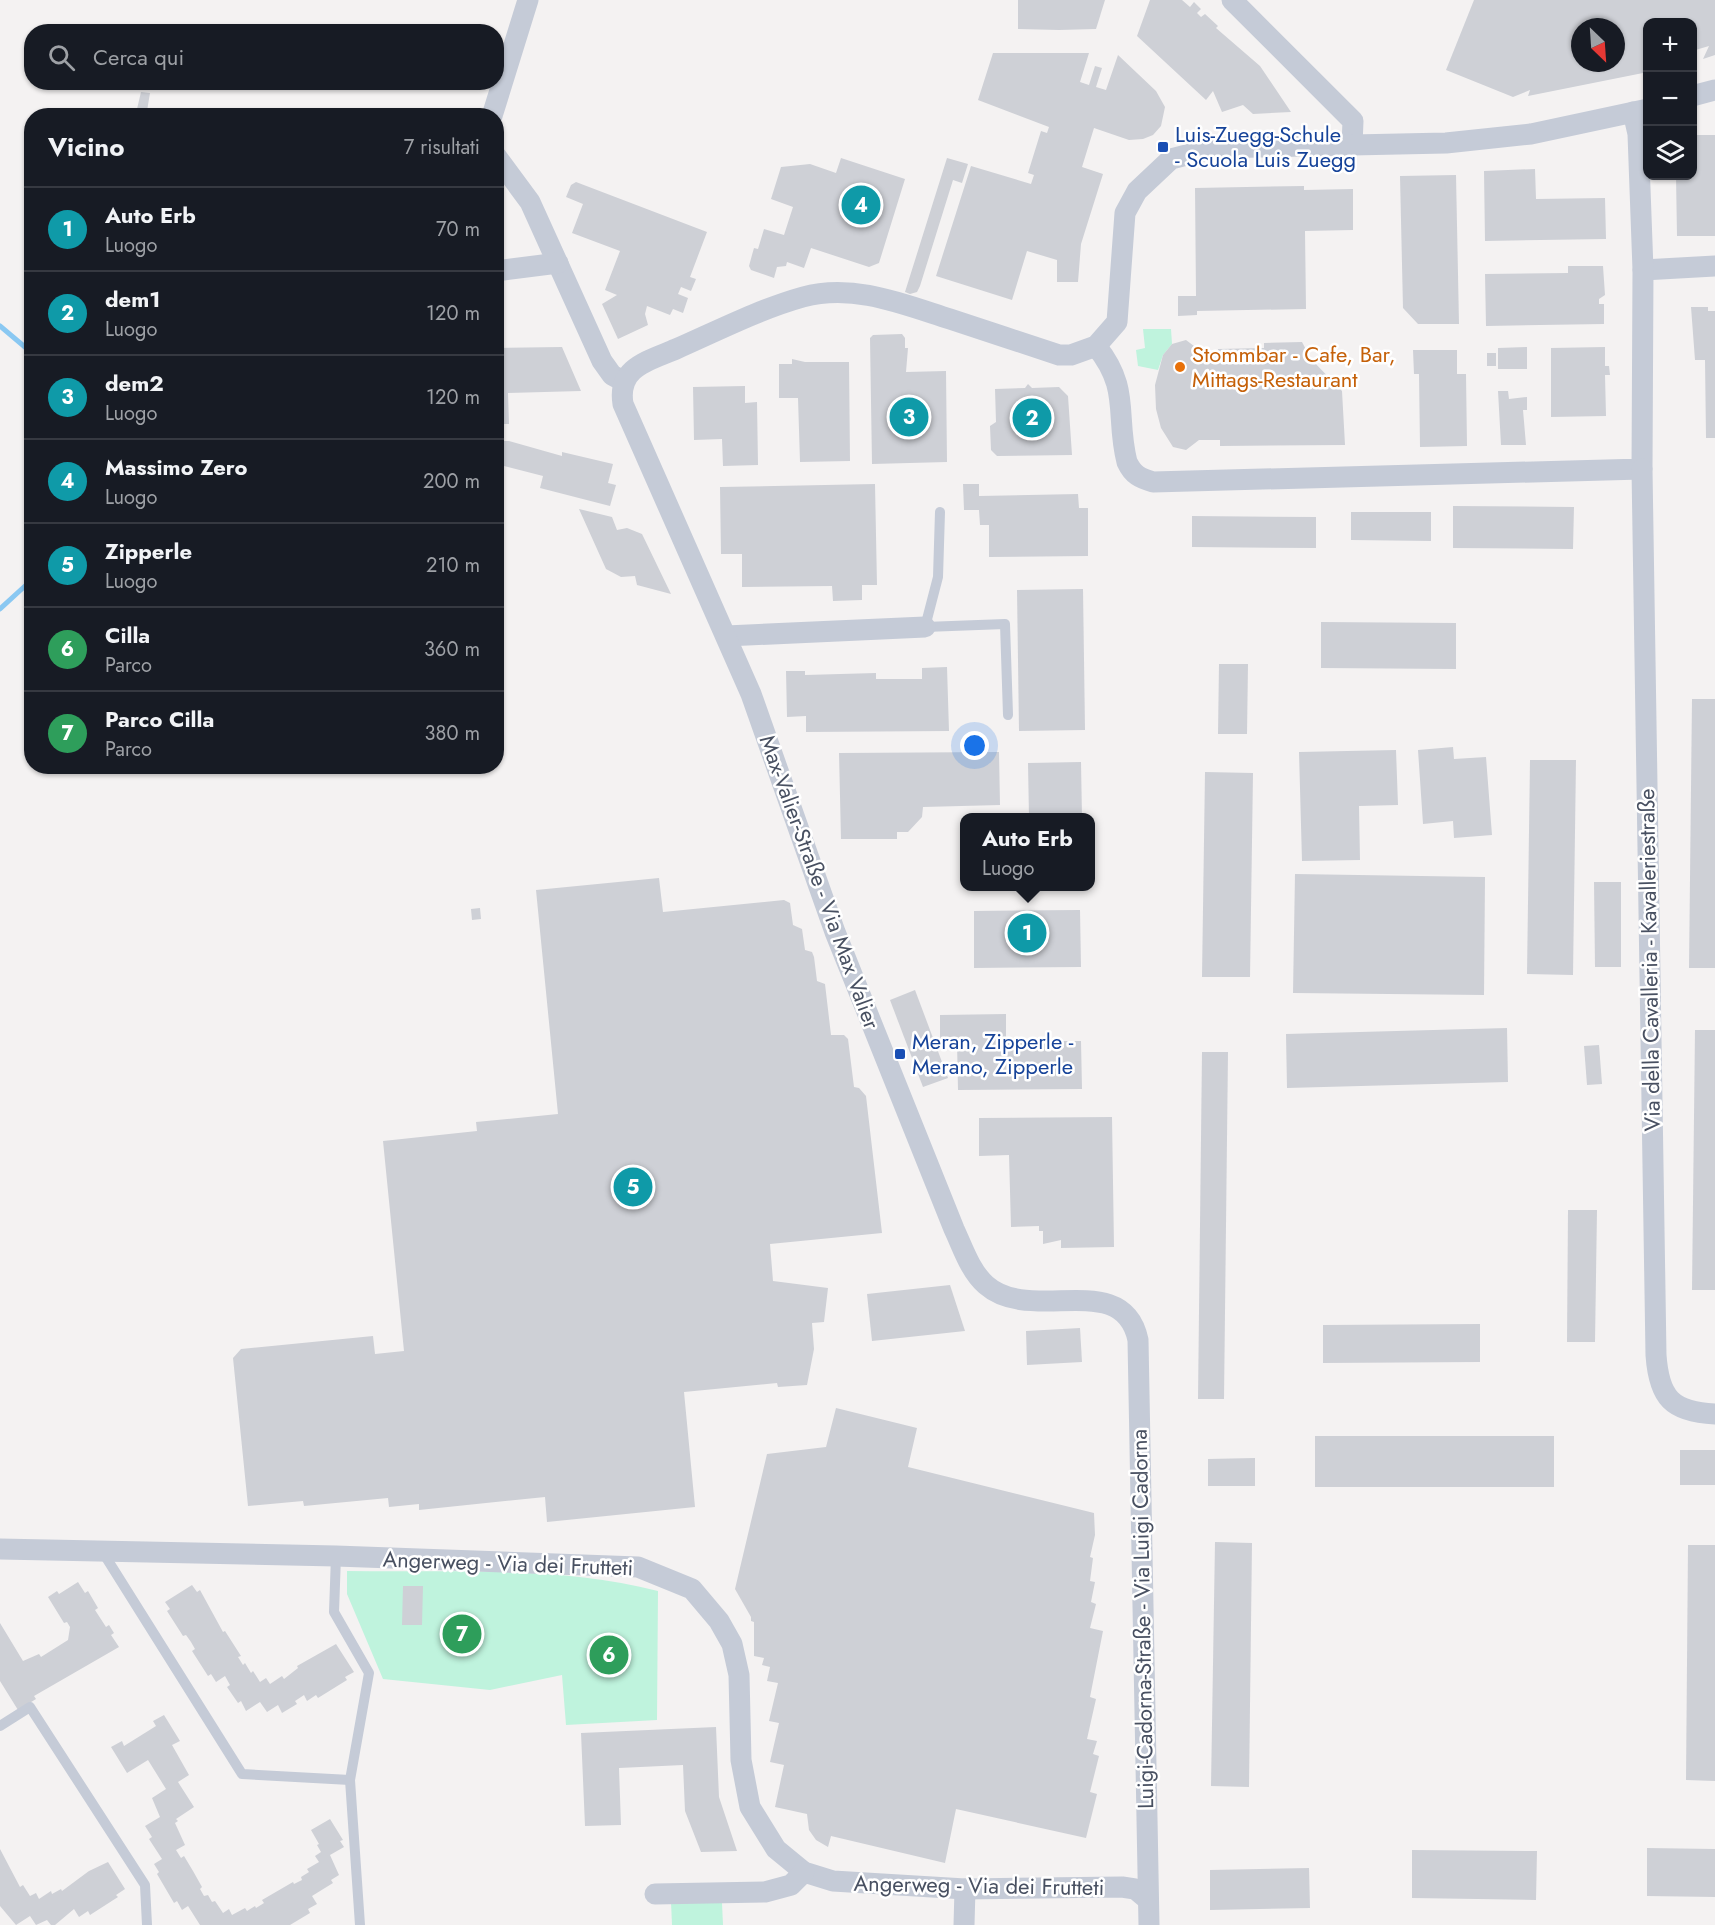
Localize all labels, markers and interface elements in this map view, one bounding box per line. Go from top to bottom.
north arrow [1571,18,1625,72]
map controls [1643,18,1697,180]
button: + [1643,18,1697,72]
search box [24,24,504,90]
icon: search [45,41,78,74]
text: Cerca qui [93,41,184,73]
button: − [1643,72,1697,126]
place label: Luis-Zuegg-Schule - Scuola Luis Zuegg [1175,118,1356,175]
button: layers [1643,126,1697,180]
text: Vicino [48,128,125,166]
text: 7 risultati [404,133,480,162]
marker: Luis-Zuegg-Schule - Scuola Luis Zuegg [1156,140,1170,154]
pin: 4 [842,182,880,228]
text: Auto Erb [105,199,196,231]
text: 1 [62,215,73,244]
text: 70 m [436,215,480,244]
text: Luogo [105,231,157,260]
text: dem1 [105,283,160,315]
text: 2 [61,299,74,328]
text: 120 m [426,299,480,328]
text: Luogo [105,315,157,344]
place label: Stommbar - Cafe, Bar, Mittags-Restaurant [1192,338,1396,395]
marker: Stommbar - Cafe, Bar, Mittags-Restaurant [1173,360,1187,374]
text: dem2 [105,367,164,399]
text: 3 [61,383,74,412]
text: 120 m [426,383,480,412]
pin: 3 [890,394,928,440]
pin: 2 [1012,396,1052,440]
text: Luogo [105,399,157,428]
text: Massimo Zero [105,451,248,483]
text: 4 [61,467,74,496]
text: 200 m [423,467,480,496]
text: Luogo [105,483,157,512]
text: Zipperle [105,535,192,567]
text: 5 [61,551,74,580]
text: 210 m [426,551,480,580]
text: Luogo [105,567,157,596]
text: Cilla [105,619,150,651]
text: 6 [61,635,74,664]
text: 360 m [424,635,480,664]
text: Parco [105,651,152,680]
text: Parco Cilla [105,703,214,735]
text: 7 [61,719,74,748]
text: 380 m [425,719,480,748]
street label: Max-Valier-Straße - Via Max Valier [752,731,888,1034]
your location [960,731,989,760]
text: Parco [105,735,152,764]
street label: Via della Cavalleria - Kavalleriestraße [1630,788,1668,1132]
popup [960,813,1095,891]
text: Auto Erb [982,822,1073,854]
text: Luogo [982,854,1034,883]
pin: 1 [1008,910,1046,956]
place label: Meran, Zipperle - Merano, Zipperle [912,1025,1074,1082]
marker: Meran, Zipperle - Merano, Zipperle [893,1047,907,1061]
pin: 5 [614,1164,652,1210]
street label: Luigi-Cadorna-Straße - Via Luigi Cadorna [1123,1429,1161,1809]
street label: Angerweg - Via dei Frutteti [382,1543,634,1583]
pin: 7 [442,1612,482,1656]
pin: 6 [590,1632,628,1678]
street label: Angerweg - Via dei Frutteti [853,1867,1105,1903]

